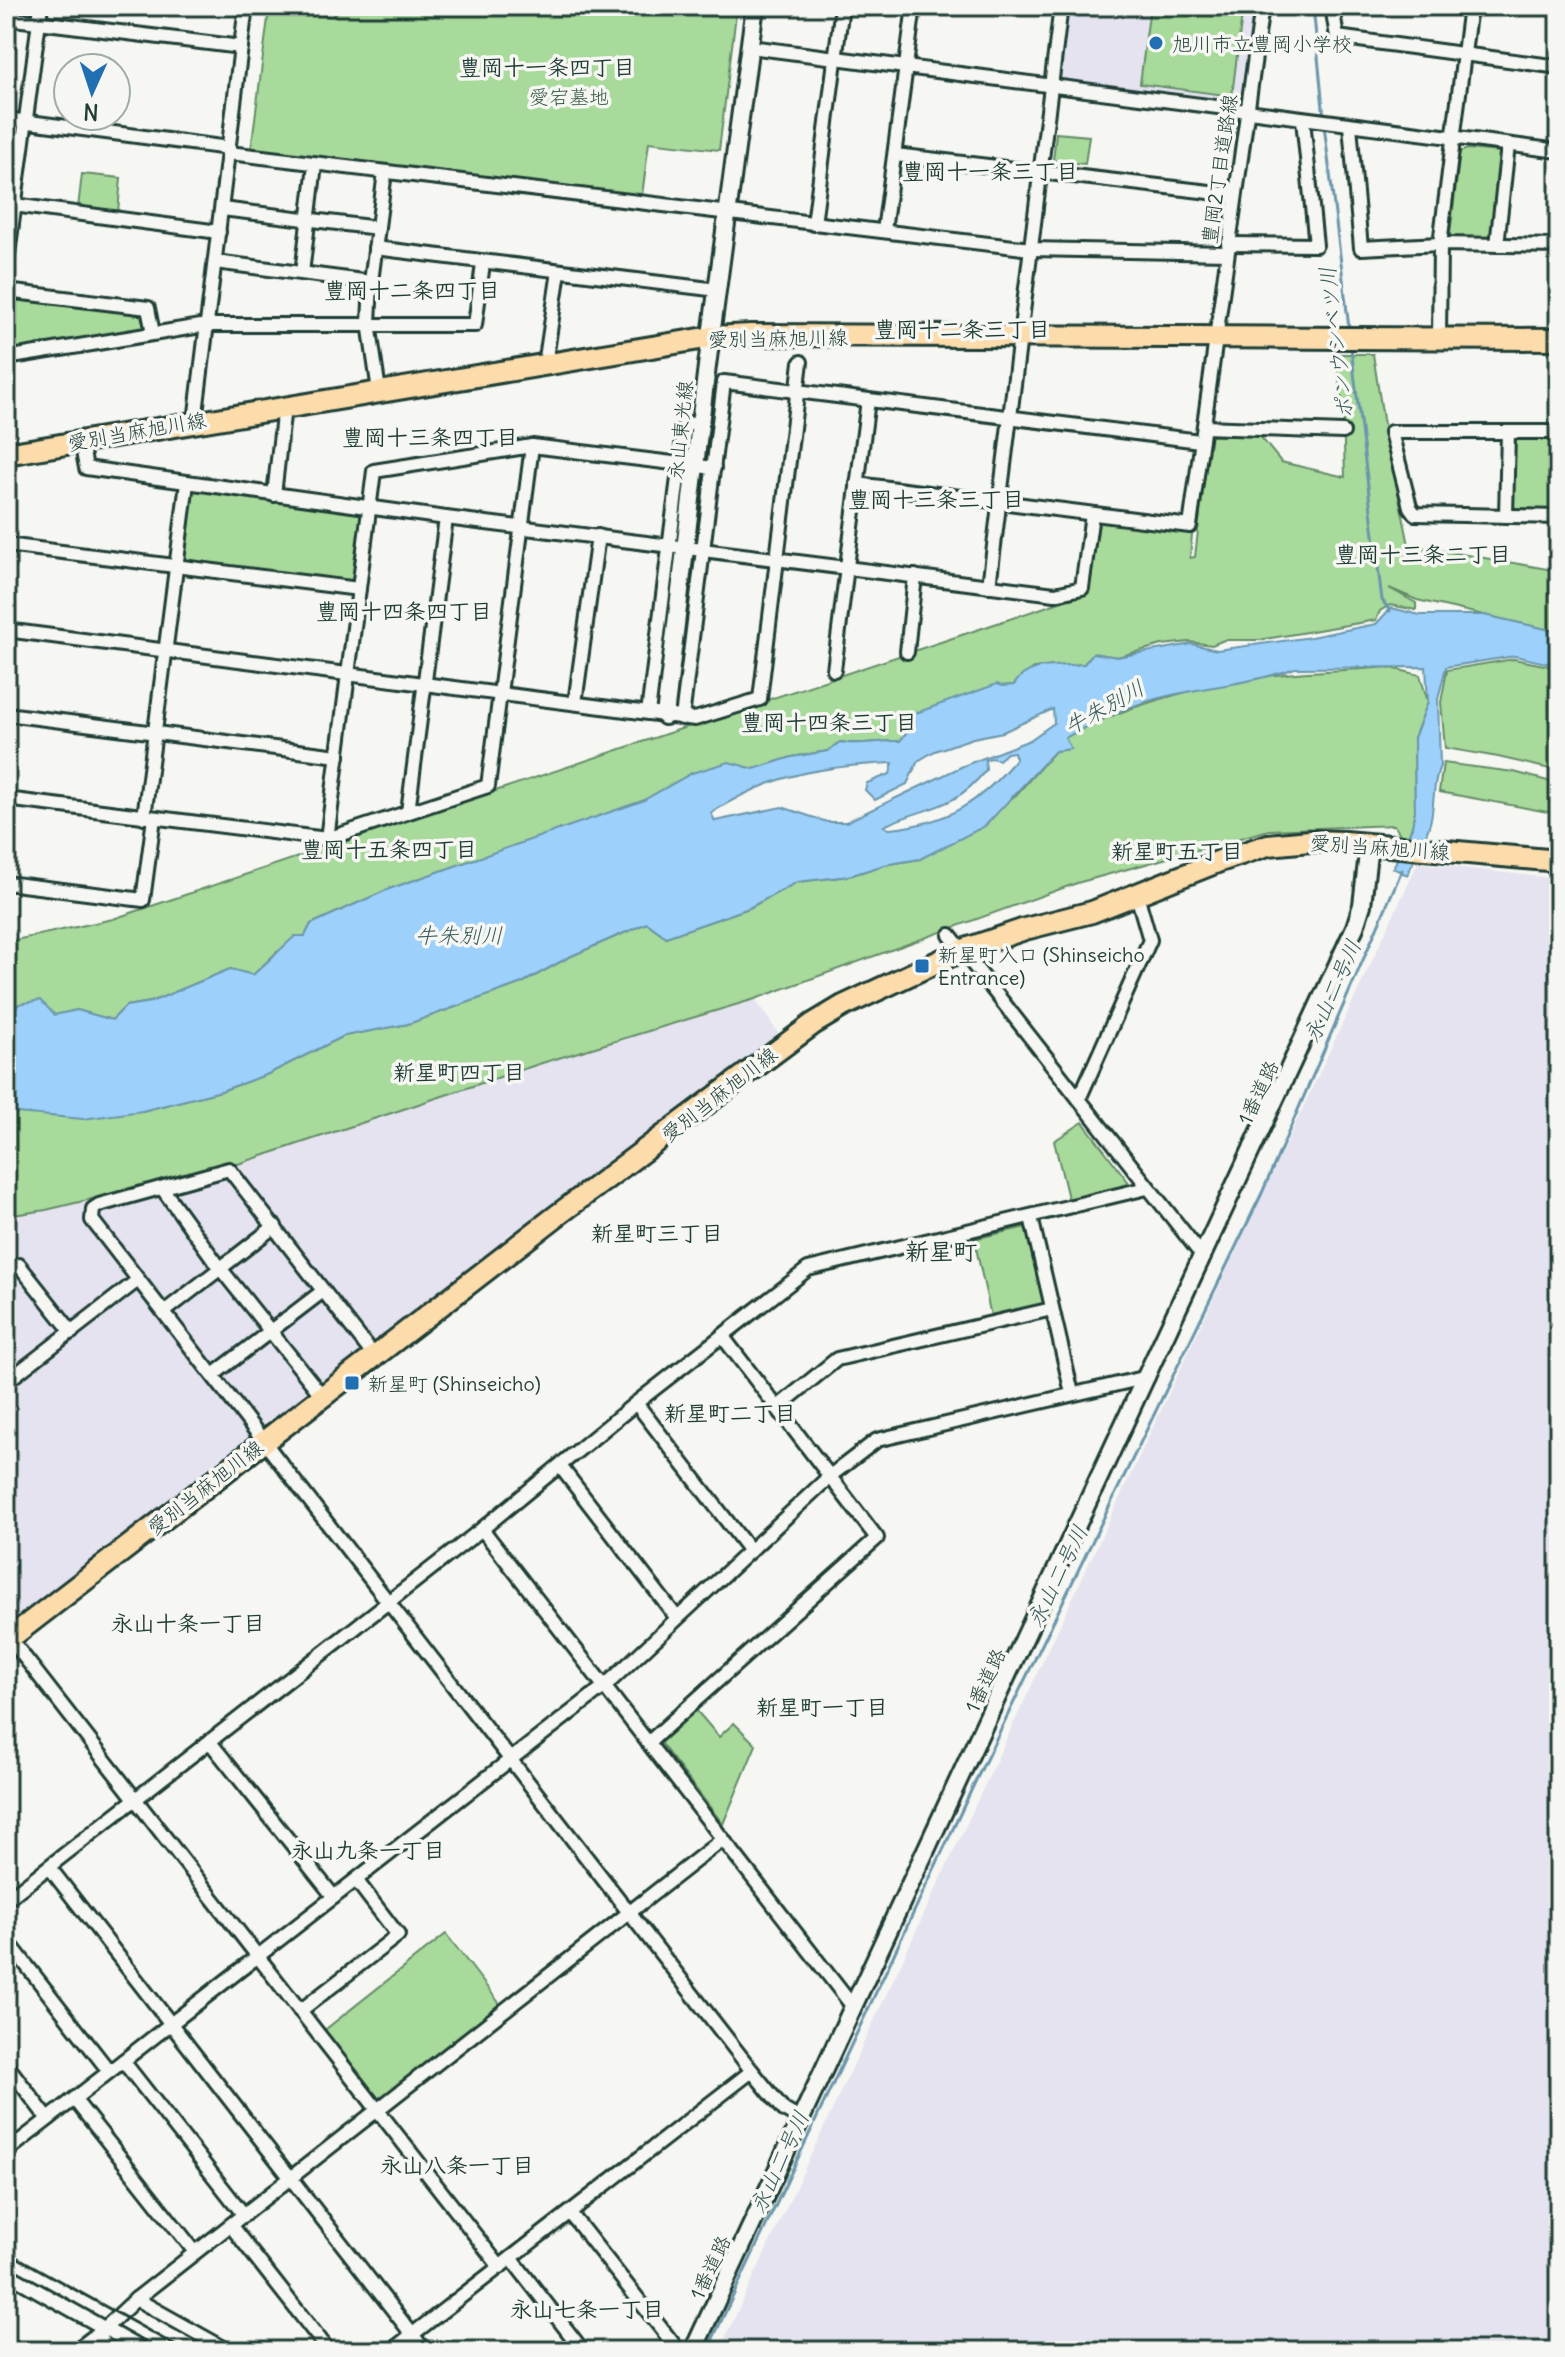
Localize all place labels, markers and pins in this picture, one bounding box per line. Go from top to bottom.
place label: 旭川市立豊岡小学校 [1172,31,1352,56]
marker: 旭川市立豊岡小学校 [1147,34,1165,52]
place label: 新星町入口 (Shinseicho Entrance) [938,942,1145,990]
marker: 新星町入口 (Shinseicho Entrance) [913,957,931,975]
place label: 新星町 (Shinseicho) [368,1371,541,1396]
marker: 新星町 (Shinseicho) [343,1374,361,1392]

